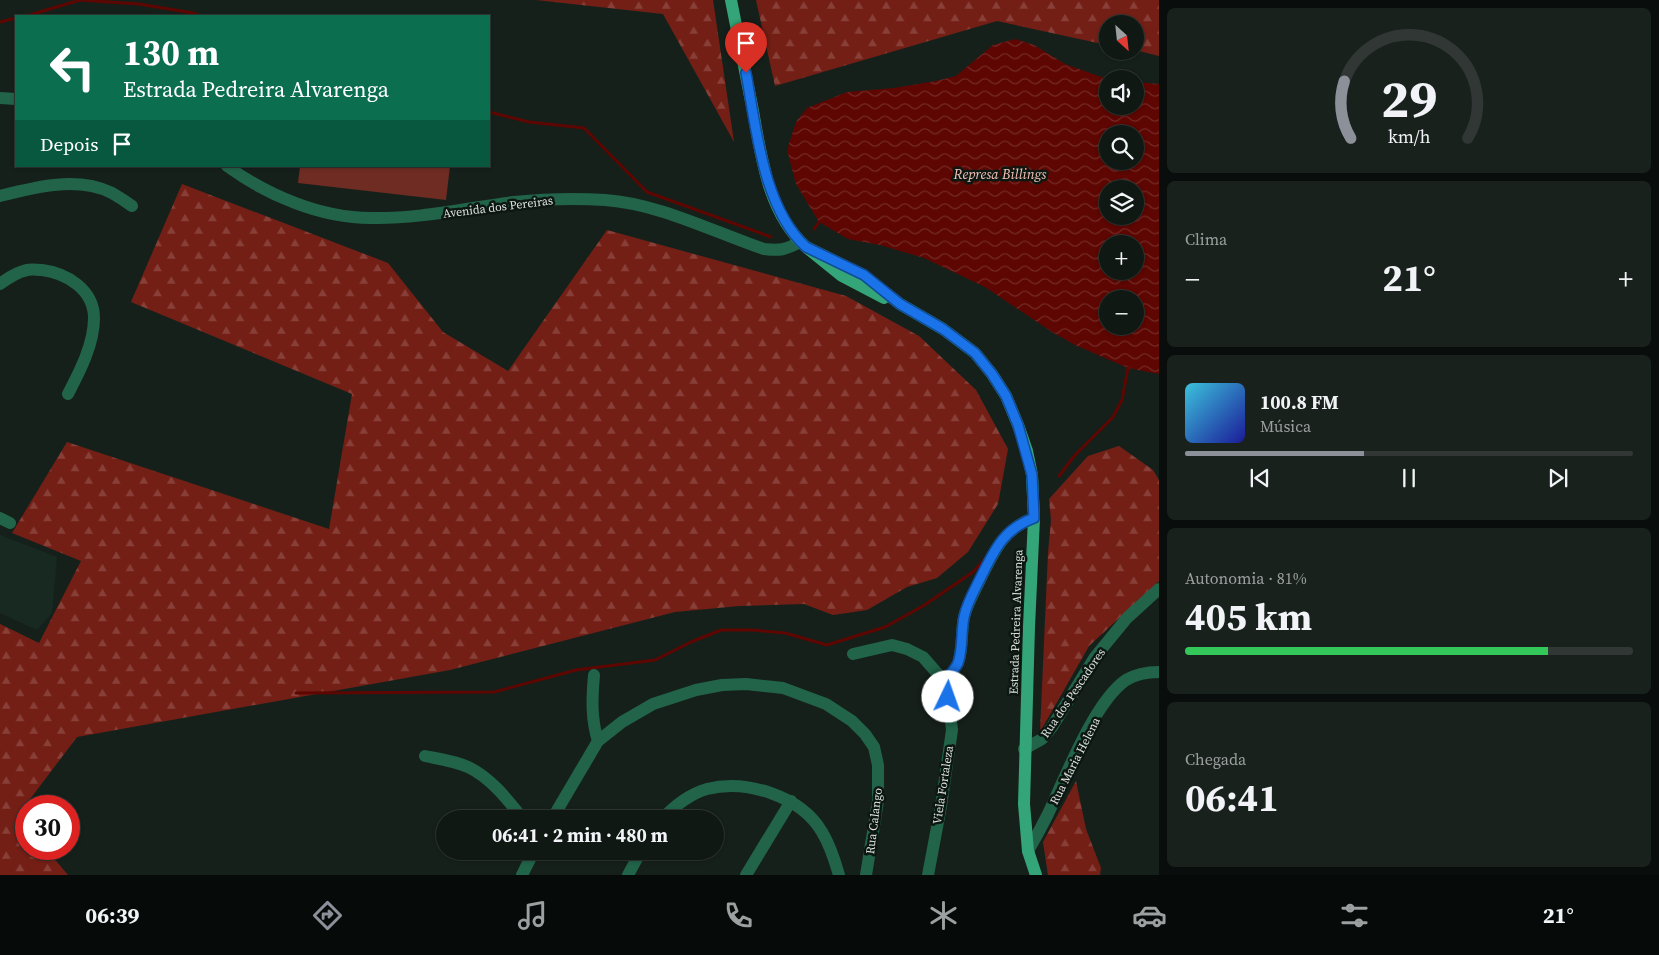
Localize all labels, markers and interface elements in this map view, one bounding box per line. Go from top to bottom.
north arrow [1099,15,1144,60]
map controls [1099,15,1144,335]
pin [725,22,767,73]
text: 130 m [123,29,219,77]
icon: arrive [732,29,760,57]
icon: left [40,35,105,100]
text: 29 [1381,63,1437,134]
button: sound [1099,70,1144,115]
text: Estrada Pedreira Alvarenga [123,74,389,104]
text: km/h [1388,124,1431,149]
button: search [1099,125,1144,170]
icon: arrive [108,130,136,158]
text: Depois [40,131,98,157]
water label: Represa Billings [953,164,1047,184]
button: layers [1099,180,1144,225]
street label: Avenida dos Pereiras [442,192,554,222]
text: Clima [1185,228,1227,250]
button: + [1099,235,1144,280]
text: 21° [1382,252,1436,304]
text: − [1185,260,1200,298]
text: + [1618,260,1633,298]
button: − [1099,290,1144,335]
text: 100.8 FM [1260,389,1339,415]
text: Música [1260,415,1311,437]
icon: previous [1246,464,1274,492]
icon: pause [1395,464,1423,492]
icon: next [1544,464,1572,492]
street label: Estrada Pedreira Alvarenga [1005,548,1027,695]
text: Autonomia · 81% [1185,567,1307,589]
text: 405 km [1185,591,1312,643]
street label: Rua dos Pescadores [1037,645,1109,741]
position arrow [921,670,973,722]
street label: Rua Maria Helena [1046,714,1104,807]
street label: Viela Fortaleza [929,744,957,825]
text: Chegada [1185,748,1246,770]
text: 06:41 [1185,772,1279,824]
street label: Rua Calango [862,787,886,855]
speed limit sign: 30 [15,795,80,860]
text: 06:41 · 2 min · 480 m [492,822,668,848]
icon: directions [310,898,345,933]
icon: music [515,898,550,933]
icon: phone [721,898,756,933]
icon: climate [926,898,961,933]
icon: car [1132,898,1167,933]
icon: filters [1337,898,1372,933]
text: 06:39 [85,900,140,930]
text: 21° [1543,900,1574,930]

